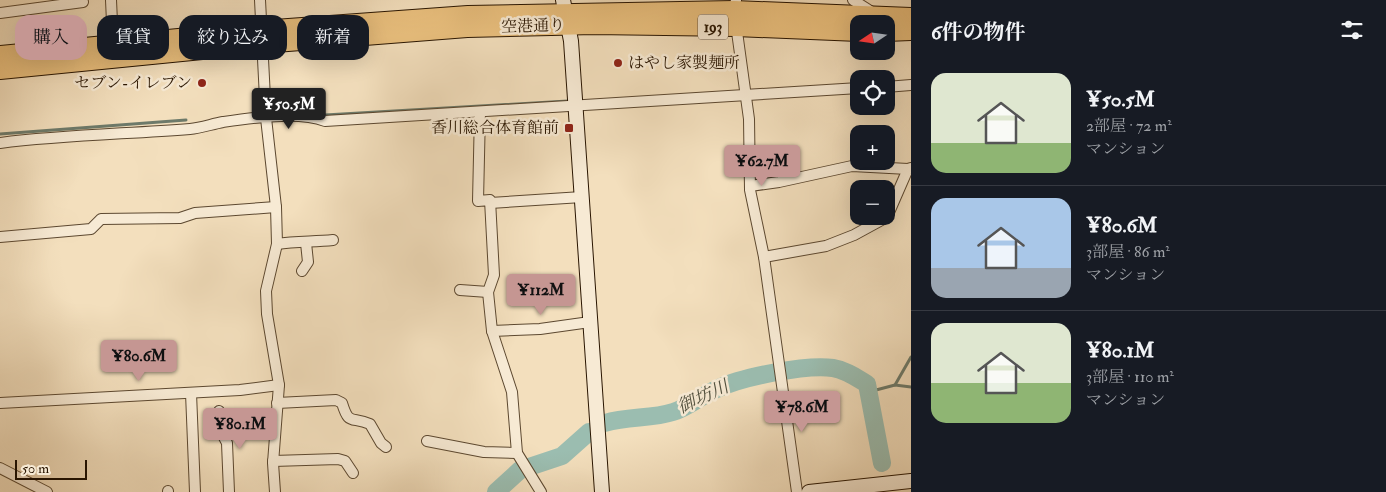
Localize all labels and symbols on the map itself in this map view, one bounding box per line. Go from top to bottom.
street label: 空港通り [501,15,565,37]
road number: 193 [698,15,728,40]
north arrow [850,15,895,60]
place label: はやし家製麺所 [628,53,740,73]
marker: はやし家製麺所 [612,57,624,69]
place label: セブン-イレブン [75,73,192,93]
marker: セブン-イレブン [196,77,208,89]
pin: ¥50.5M [248,88,330,130]
place label: 香川総合体育館前 [431,118,559,138]
marker: 香川総合体育館前 [563,122,575,134]
pin: ¥62.7M [721,144,803,187]
pin: ¥112M [506,274,576,316]
pin: ¥80.6M [98,340,180,382]
water label: 御坊川 [674,374,734,419]
pin: ¥78.6M [761,390,843,433]
pin: ¥80.1M [199,408,281,450]
scale bar [15,457,88,480]

